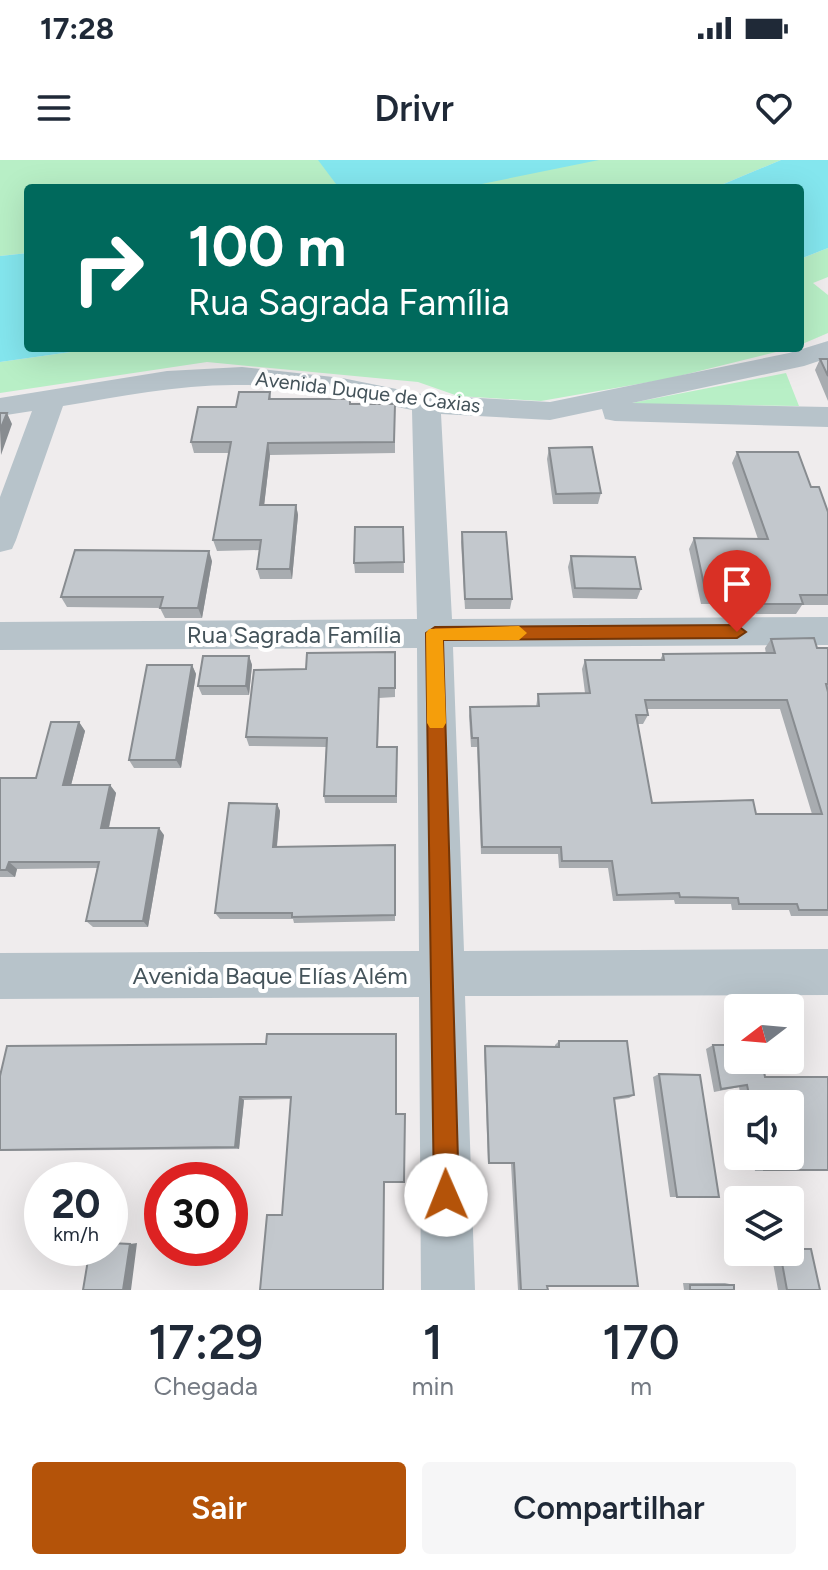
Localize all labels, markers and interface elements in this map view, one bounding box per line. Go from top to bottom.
text: 17:28 [40,10,114,47]
icon: menu [32,86,76,130]
icon: heart [752,86,796,130]
text: Drivr [374,87,454,130]
text: 100 m [188,213,346,280]
icon: right [56,216,160,320]
text: Rua Sagrada Família [188,281,510,324]
street label: Avenida Duque de Caxias [254,366,482,418]
pin [703,550,771,632]
icon: arrive [715,562,759,606]
street label: Rua Sagrada Família [187,620,401,649]
street label: Avenida Baque Elías Além [132,961,408,990]
north arrow [724,994,804,1074]
map controls [724,994,804,1266]
button: sound [724,1090,804,1170]
position arrow [404,1153,488,1237]
speed limit sign: 30 [144,1162,248,1266]
text: 20 [51,1180,101,1228]
button: layers [724,1186,804,1266]
text: km/h [53,1222,99,1246]
text: 17:29 [148,1313,263,1371]
text: 1 [423,1313,443,1371]
text: 170 [602,1313,680,1371]
text: Chegada [153,1370,258,1402]
text: min [411,1370,454,1402]
text: m [630,1370,652,1402]
button: Sair [32,1462,406,1554]
button: Compartilhar [422,1462,796,1554]

